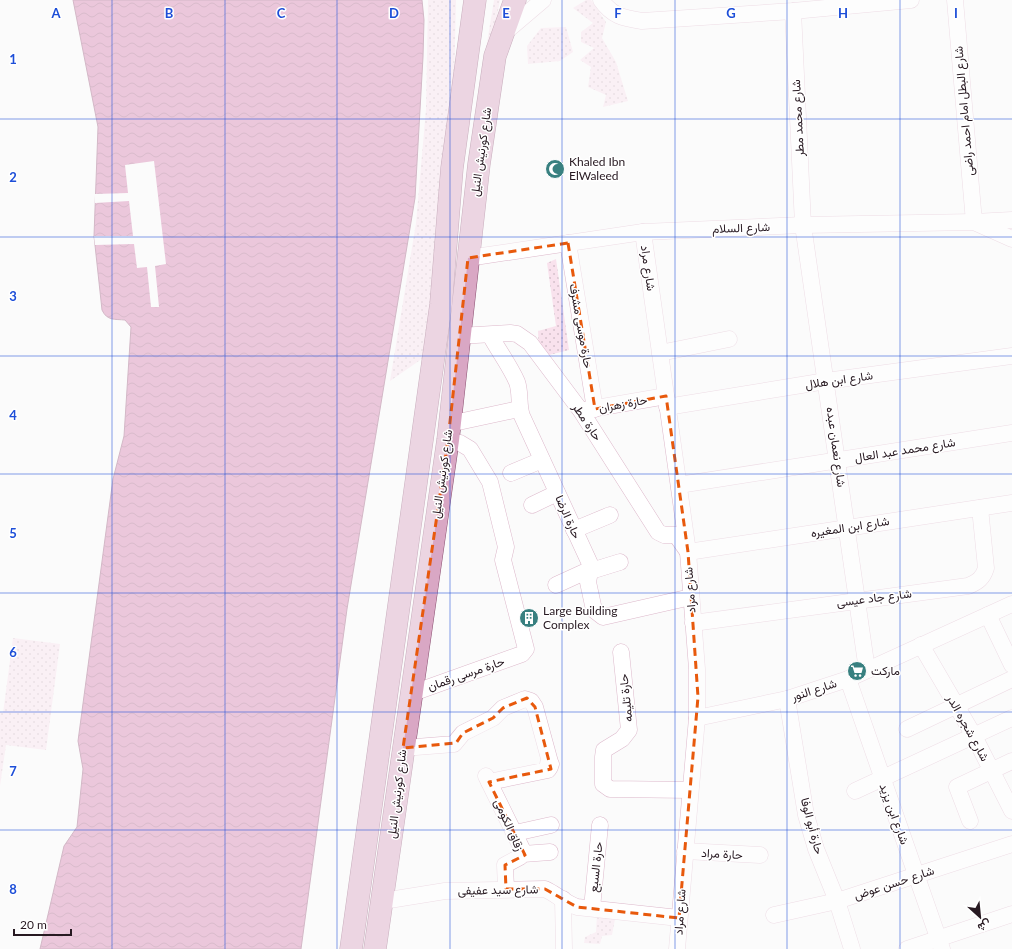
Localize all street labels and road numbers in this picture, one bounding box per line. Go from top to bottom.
street label: شارع البطل امام احمد راضى [950,45,979,177]
street label: شارع محمد مطر [788,79,809,158]
street label: شارع كورنيش النيل [467,106,496,198]
street label: شارع السلام [712,219,770,238]
street label: شارع مراد [636,244,659,292]
street label: حارة موسى مشرف [566,282,596,370]
street label: شارع ابن هلال [804,367,874,394]
street label: حارة زهران [597,392,649,416]
street label: حارة مطر [568,399,605,444]
street label: شارع نعمان عبده [821,406,850,488]
street label: شارع كورنيش النيل [428,428,457,520]
street label: شارع محمد عبد العال [853,434,957,467]
street label: حارة الرضا [551,493,585,541]
street label: شارع ابن المغيره [810,513,891,542]
street label: شارع مراد [680,566,701,613]
street label: شارع جاد عيسى [835,585,913,612]
street label: حارة مرسى رقمان [425,653,507,695]
street label: حارة تليمه [616,673,636,723]
street label: شارع النور [788,675,839,706]
street label: شارع شجره الدر [942,691,993,765]
street label: شارع كورنيش النيل [384,748,411,840]
street label: شارع ابن يزيد [875,781,912,847]
street label: زقاق الكومى [490,796,528,854]
street label: حارة أبو الوفا [797,796,827,856]
street label: حارة السبع [585,841,608,893]
street label: حارة مراد [701,845,743,863]
street label: شارع حسن عوض [852,862,937,904]
street label: شارع سيد عفيفى [457,881,539,900]
street label: شارع مراد [670,889,691,936]

